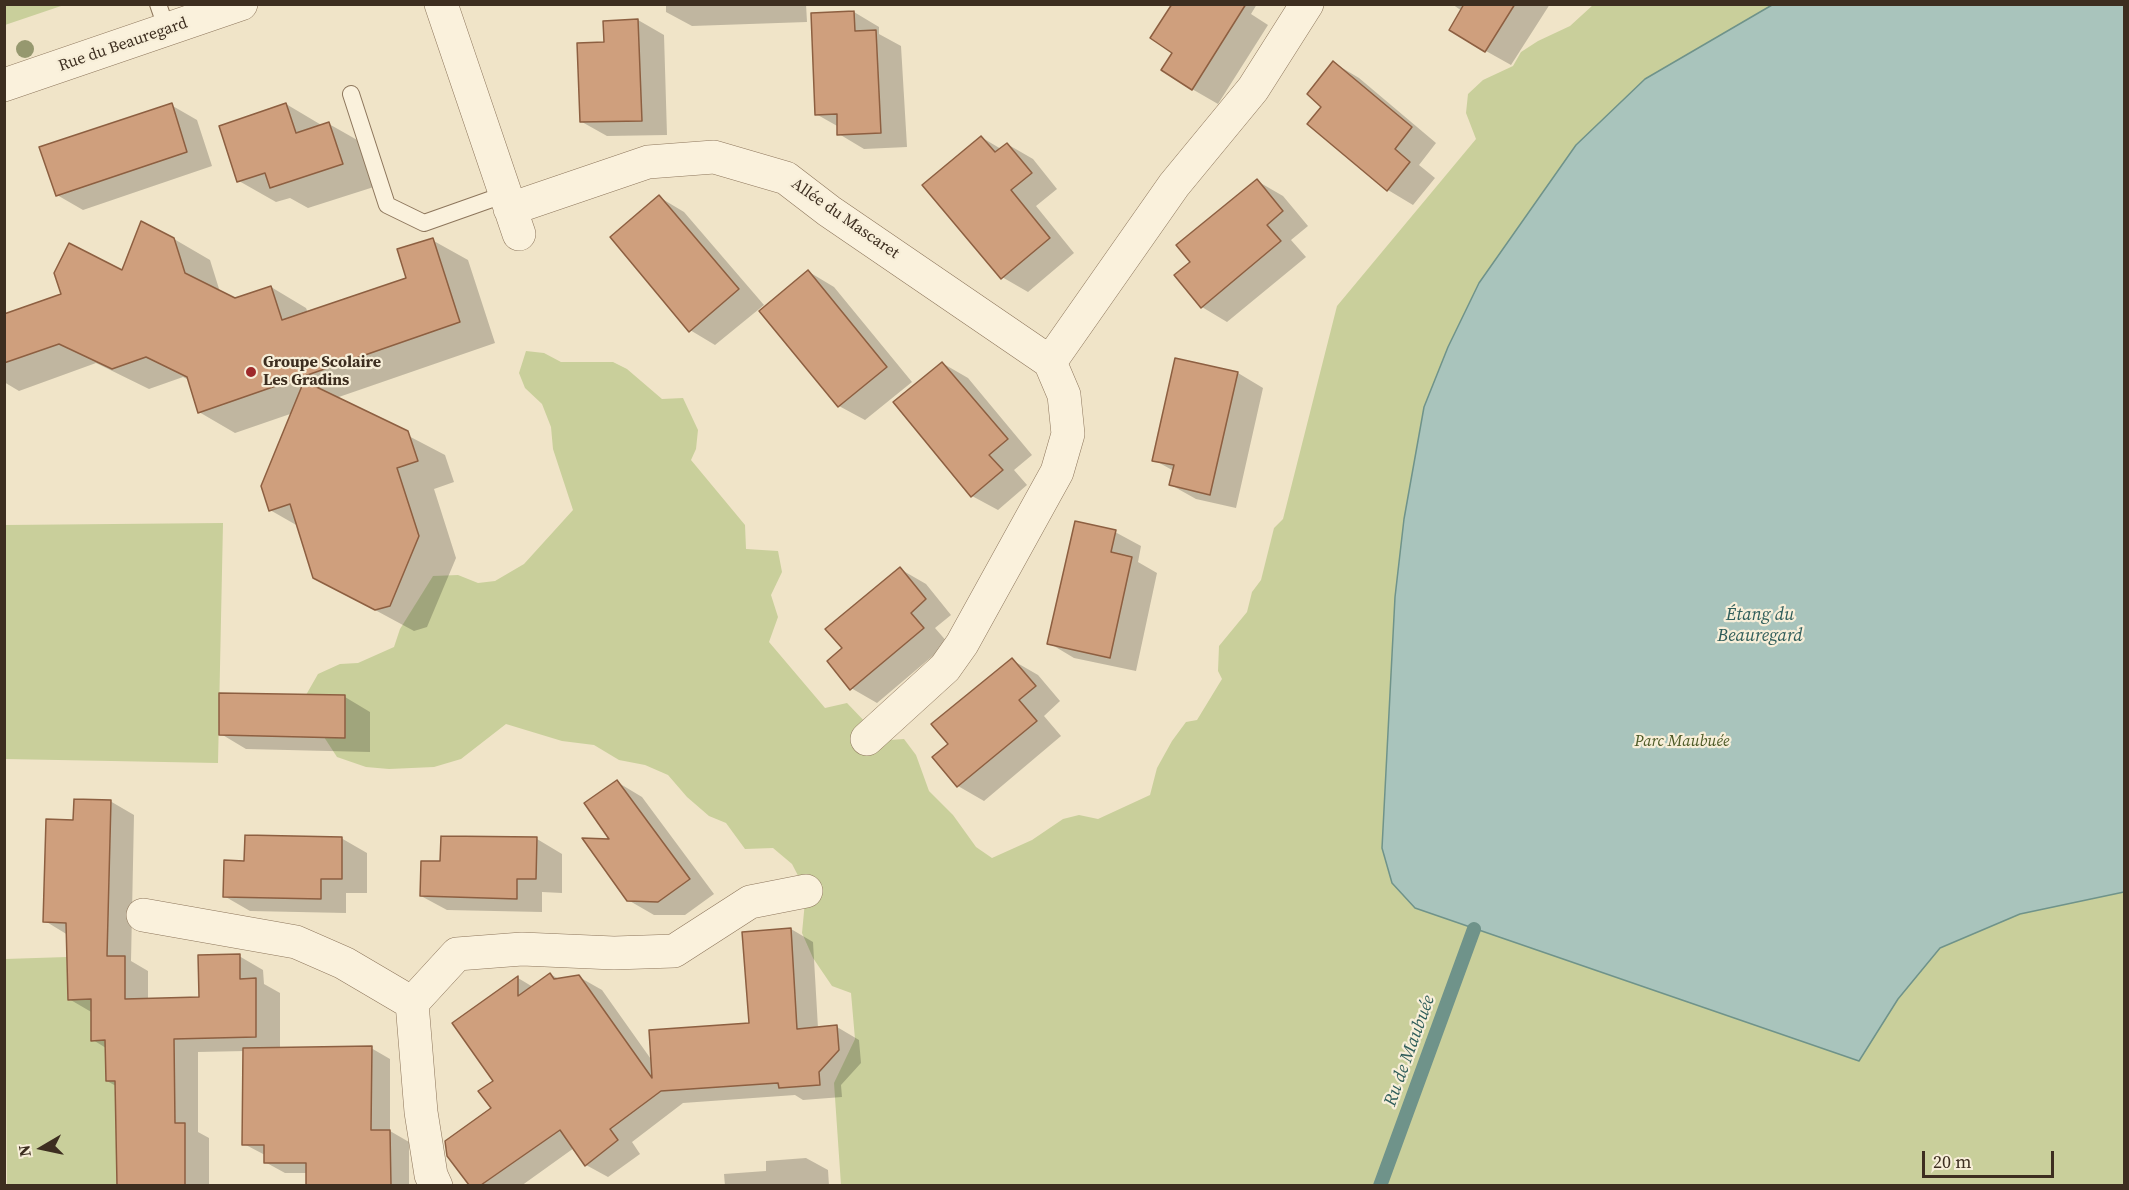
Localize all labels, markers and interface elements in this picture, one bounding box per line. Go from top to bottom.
street label: Rue du Beauregard [56,14,190,76]
street label: Allée du Mascaret [787,175,903,263]
place label: Groupe Scolaire Les Gradins [263,353,381,391]
marker: Groupe Scolaire Les Gradins [244,365,258,379]
water label: Étang du Beauregard [1717,604,1803,646]
park label: Parc Maubuée [1634,732,1730,752]
water label: Ru de Maubuée [1380,993,1440,1109]
north arrow [12,1118,72,1178]
scale bar [1925,1139,2057,1177]
text: N [12,1143,36,1158]
text: 20 m [1933,1149,1971,1174]

